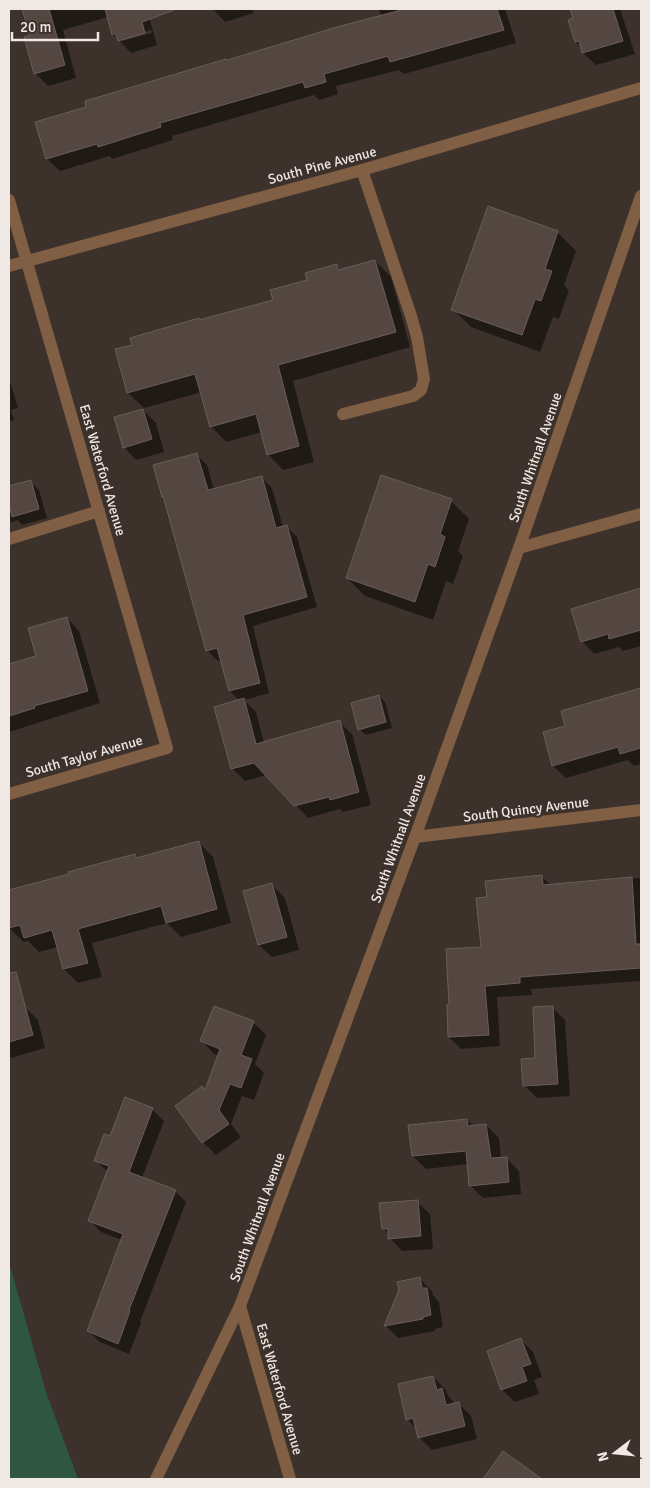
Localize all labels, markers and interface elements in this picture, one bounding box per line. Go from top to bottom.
scale bar [12,10,99,42]
text: 20 m [20,18,51,36]
street label: South Pine Avenue [266,143,378,188]
street label: South Whitnall Avenue [505,390,566,524]
street label: East Waterford Avenue [76,402,129,538]
street label: South Taylor Avenue [24,732,145,781]
street label: South Whitnall Avenue [367,771,430,905]
street label: South Quincy Avenue [462,793,590,826]
street label: South Whitnall Avenue [226,1150,289,1284]
street label: East Waterford Avenue [253,1321,306,1457]
north arrow [590,1428,640,1478]
text: N [593,1449,612,1463]

